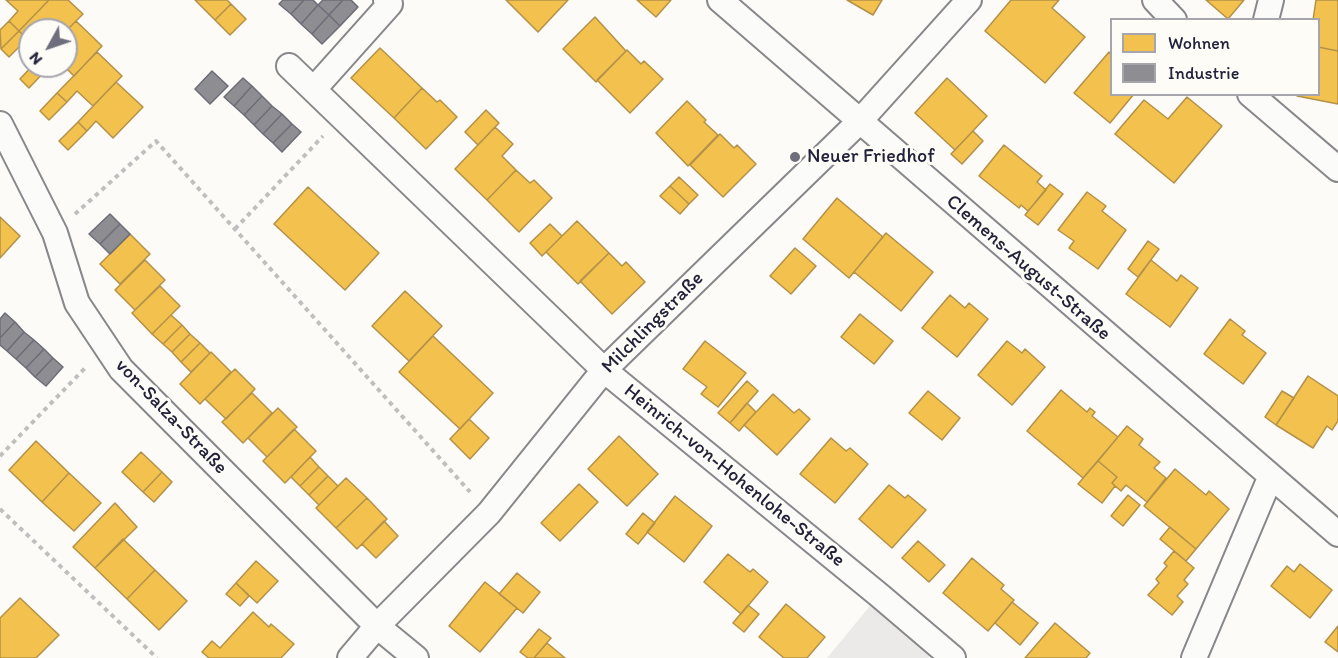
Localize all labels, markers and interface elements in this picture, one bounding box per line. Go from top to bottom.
north arrow [18,18,78,78]
legend [1110,18,1320,96]
text: Wohnen [1168,32,1230,54]
text: N [25,48,46,69]
text: Industrie [1168,62,1239,84]
place label: Neuer Friedhof [807,145,935,169]
marker: Neuer Friedhof [788,150,802,164]
street label: Clemens-August-Straße [941,190,1115,346]
street label: Milchlingstraße [597,267,709,379]
street label: von-Salza-Straße [110,354,232,480]
street label: Heinrich-von-Hohenlohe-Straße [619,379,849,573]

